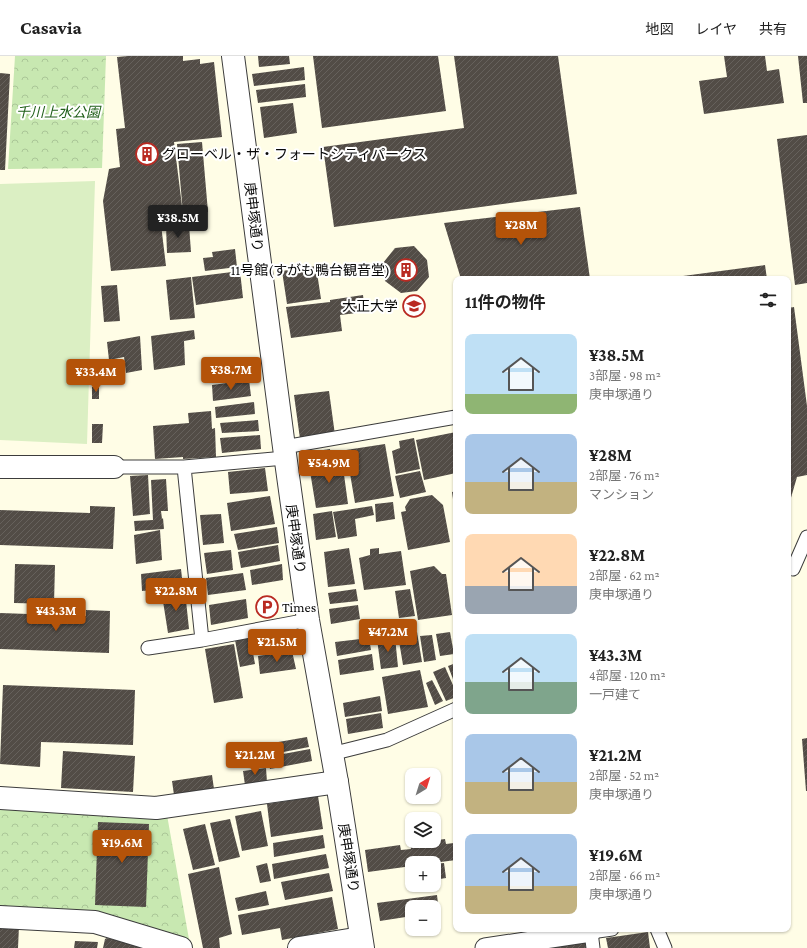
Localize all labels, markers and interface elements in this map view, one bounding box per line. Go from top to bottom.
text: Casavia [20,17,82,38]
text: 地図 [645,21,673,37]
text: レイヤ [695,21,737,37]
text: 共有 [759,21,787,37]
park label: 千川上水公園 [16,104,102,120]
building icon: グローベル・ザ・フォートシティパークス [134,141,160,167]
place label: グローベル・ザ・フォートシティパークス [162,146,427,162]
street label: 庚申塚通り [242,181,266,253]
pin: ¥38.5M [145,205,211,239]
text: ¥38.5M [157,210,199,225]
pin: ¥28M [497,212,545,246]
text: ¥28M [505,217,537,232]
building icon: 11号館(すがも鴨台観音堂) [393,257,419,283]
place label: 11号館(すがも鴨台観音堂) [231,262,390,279]
icon: filters [757,289,779,311]
school or university icon: 大正大学 [401,293,427,319]
text: 11件の物件 [465,293,546,312]
place label: 大正大学 [342,298,398,314]
text: ¥38.5M [589,346,644,365]
icon: home [497,350,545,398]
pin: ¥38.7M [198,357,264,391]
pin: ¥33.4M [63,359,129,393]
text: ¥38.7M [210,362,252,377]
text: ¥33.4M [75,364,117,379]
text: 3部屋 · 98 m² [589,368,661,383]
text: 庚申塚通り [589,387,654,402]
text: ¥28M [589,446,632,465]
pin: ¥54.9M [296,450,362,484]
icon: home [497,450,545,498]
text: ¥54.9M [308,455,350,470]
text: 2部屋 · 76 m² [589,468,660,483]
text: マンション [589,487,654,502]
street label: 庚申塚通り [283,503,309,575]
text: ¥22.8M [589,546,645,565]
icon: home [497,550,545,598]
text: 2部屋 · 62 m² [589,568,660,583]
pin: ¥22.8M [143,578,209,612]
text: ¥22.8M [155,583,197,598]
text: 庚申塚通り [589,587,654,602]
parking icon: Times [254,594,280,620]
pin: ¥43.3M [23,598,89,632]
place label: Times [282,599,316,615]
text: ¥43.3M [36,603,76,618]
pin: ¥47.2M [355,619,421,653]
text: ¥47.2M [368,624,408,639]
pin: ¥21.5M [244,629,310,663]
text: ¥21.5M [257,634,297,649]
text: ¥43.3M [589,646,642,665]
icon: home [497,650,545,698]
text: 4部屋 · 120 m² [589,668,665,683]
text: 一戸建て [589,687,641,702]
pin: ¥21.2M [222,742,288,776]
text: ¥21.2M [589,746,642,765]
text: ¥21.2M [235,747,275,762]
icon: home [497,750,545,798]
north arrow [405,768,441,804]
map controls [405,768,441,936]
text: 2部屋 · 52 m² [589,768,659,783]
text: 庚申塚通り [589,787,654,802]
button: layers [405,812,441,848]
street label: 庚申塚通り [336,822,362,894]
pin: ¥19.6M [89,830,155,864]
text: ¥19.6M [102,835,142,850]
text: ¥19.6M [589,846,643,865]
icon: home [497,850,545,898]
button: + [405,856,441,892]
text: 2部屋 · 66 m² [589,868,660,883]
text: 庚申塚通り [589,887,654,902]
button: − [405,900,441,936]

